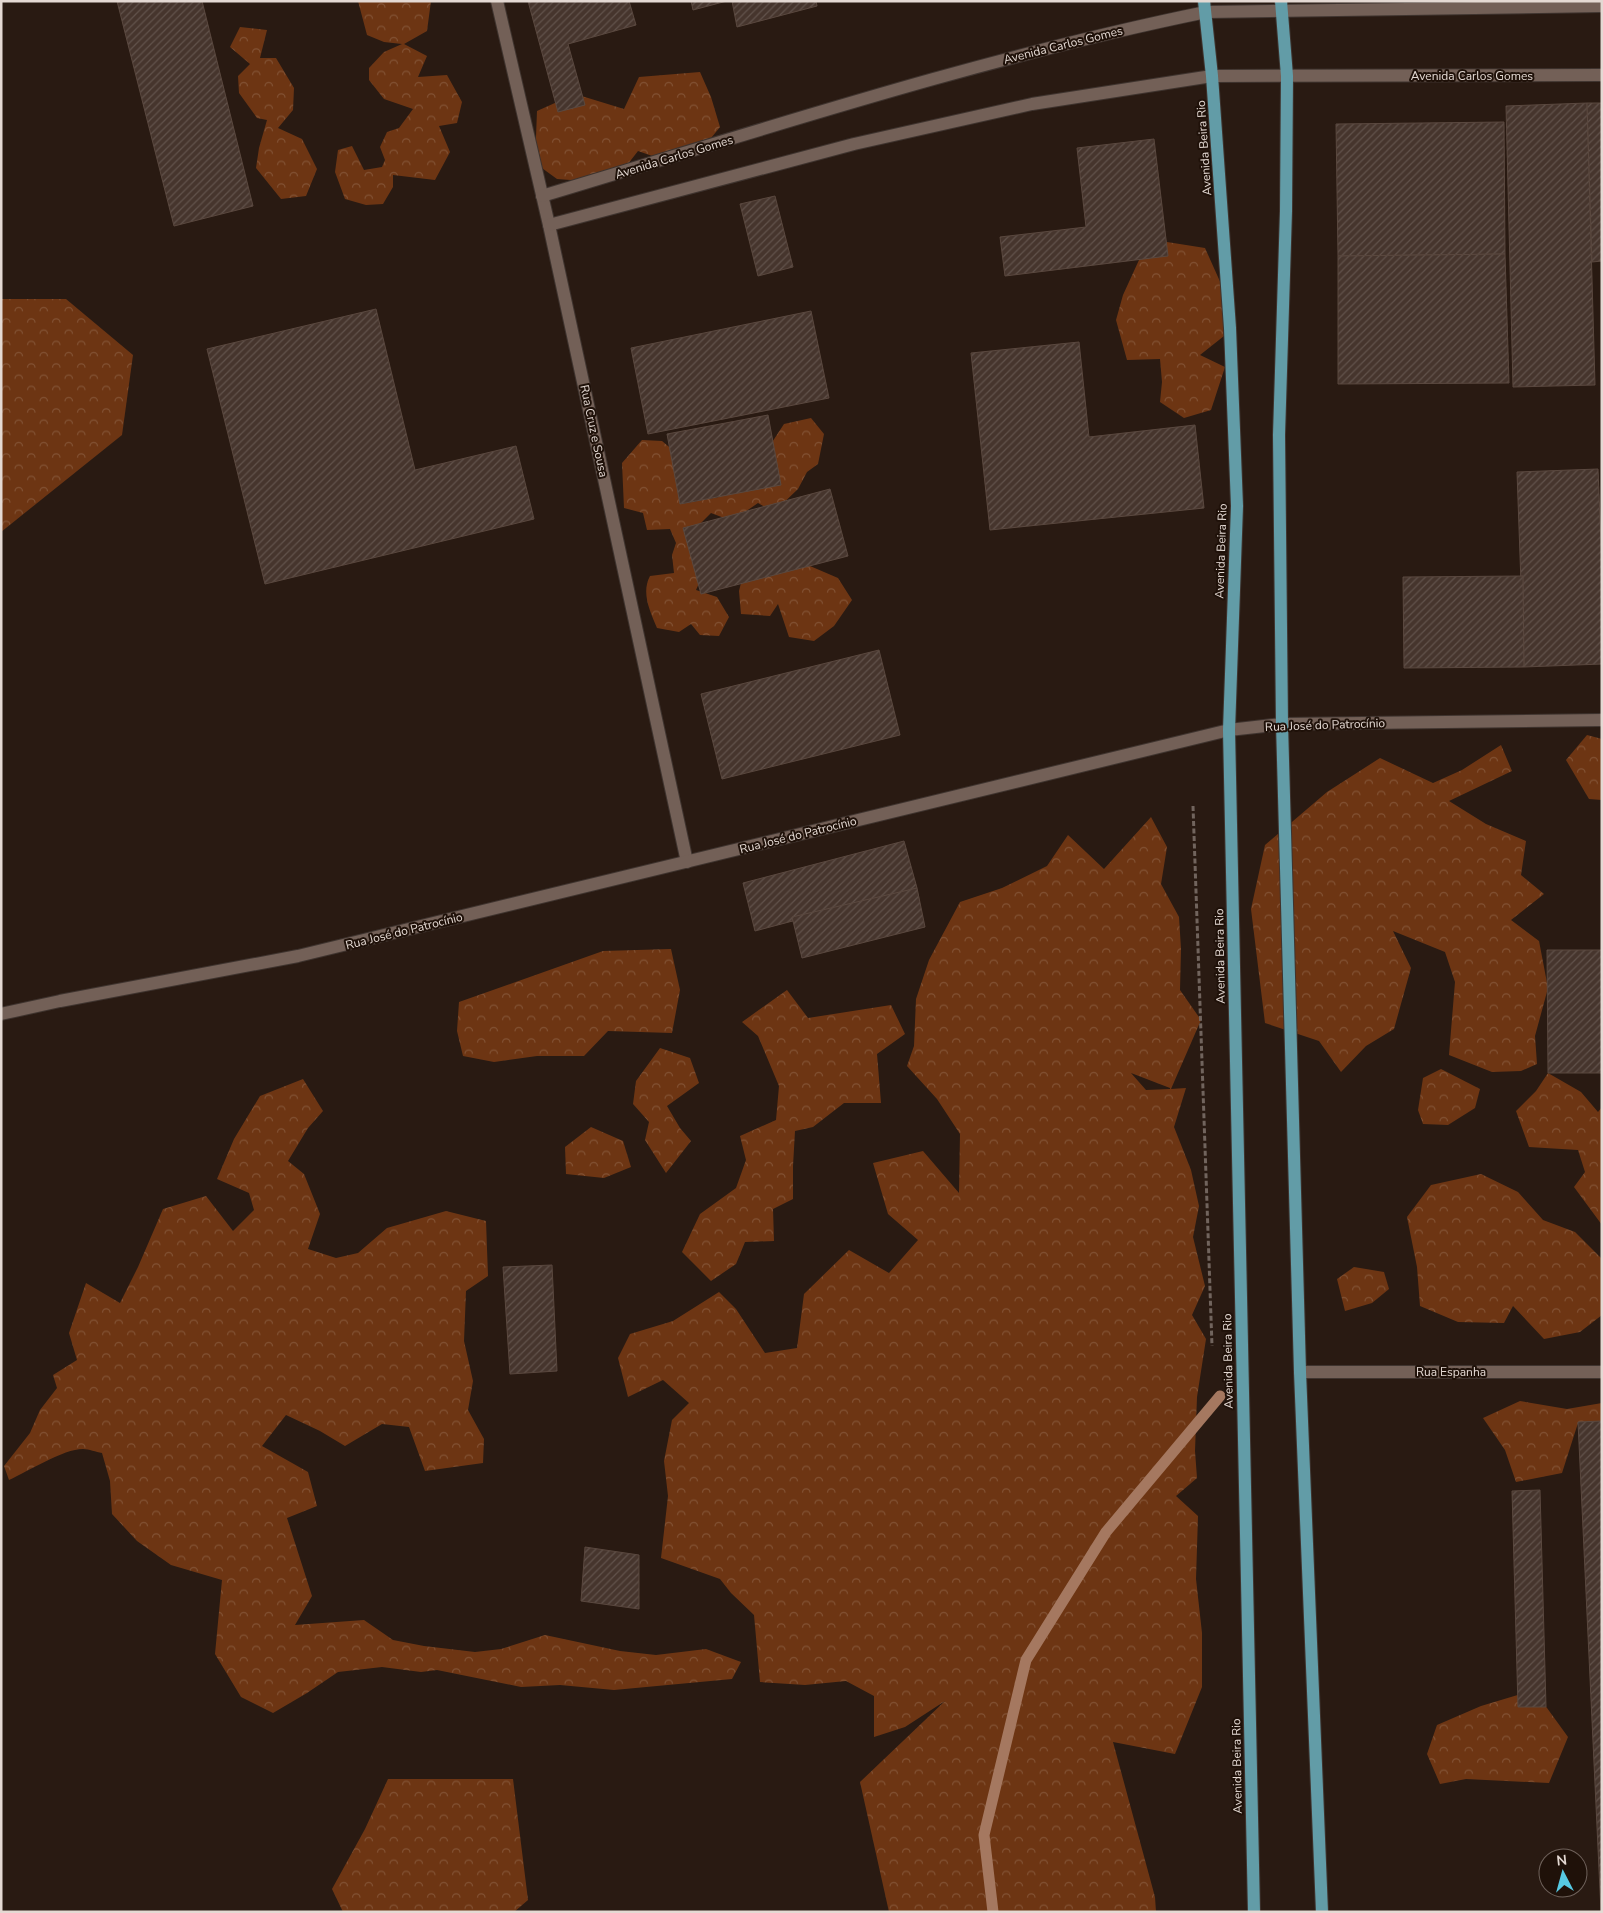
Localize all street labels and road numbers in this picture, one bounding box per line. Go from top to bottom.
street label: Avenida Carlos Gomes [1002,22,1124,68]
street label: Avenida Carlos Gomes [1411,68,1533,84]
street label: Avenida Beira Rio [1193,100,1215,196]
street label: Avenida Carlos Gomes [613,131,735,183]
street label: Rua Cruz e Sousa [576,383,612,479]
street label: Avenida Beira Rio [1211,503,1231,599]
street label: Rua José do Patrocínio [1265,715,1386,735]
street label: Rua José do Patrocínio [738,813,859,857]
street label: Avenida Beira Rio [1211,908,1229,1004]
street label: Rua José do Patrocínio [344,909,465,953]
street label: Avenida Beira Rio [1219,1313,1237,1409]
street label: Rua Espanha [1416,1364,1486,1380]
street label: Avenida Beira Rio [1228,1718,1246,1814]

